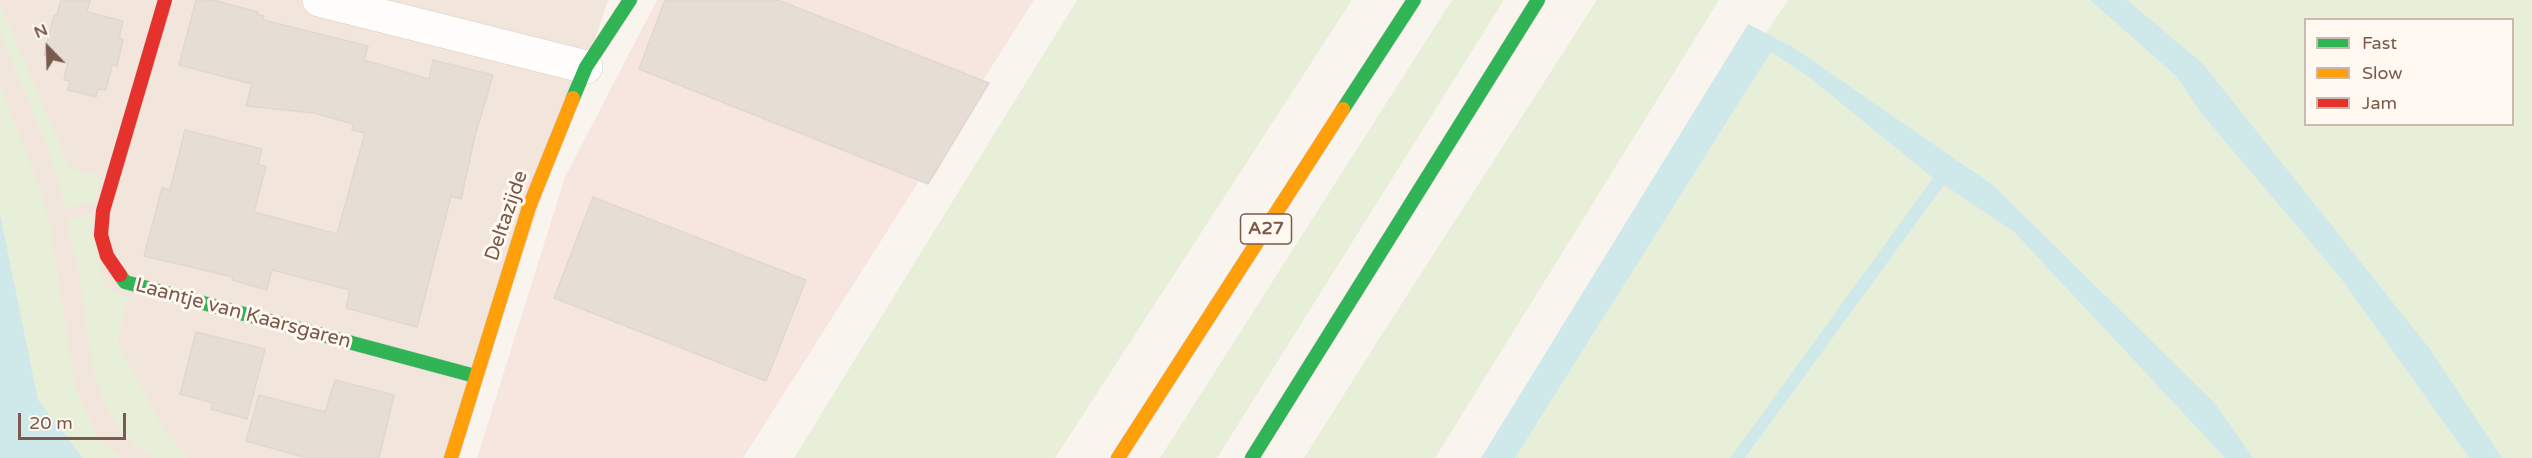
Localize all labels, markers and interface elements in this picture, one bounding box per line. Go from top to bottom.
north arrow [18,18,78,78]
legend [2304,18,2514,126]
text: N [31,20,51,43]
text: Fast [2362,32,2397,54]
text: Slow [2362,62,2403,84]
text: Jam [2362,92,2397,114]
street label: Deltazijde [480,168,534,264]
road number: A27 [1240,214,1292,244]
street label: Laantje van Kaarsgaren [133,274,353,354]
scale bar [21,401,129,439]
text: 20 m [29,412,73,434]

